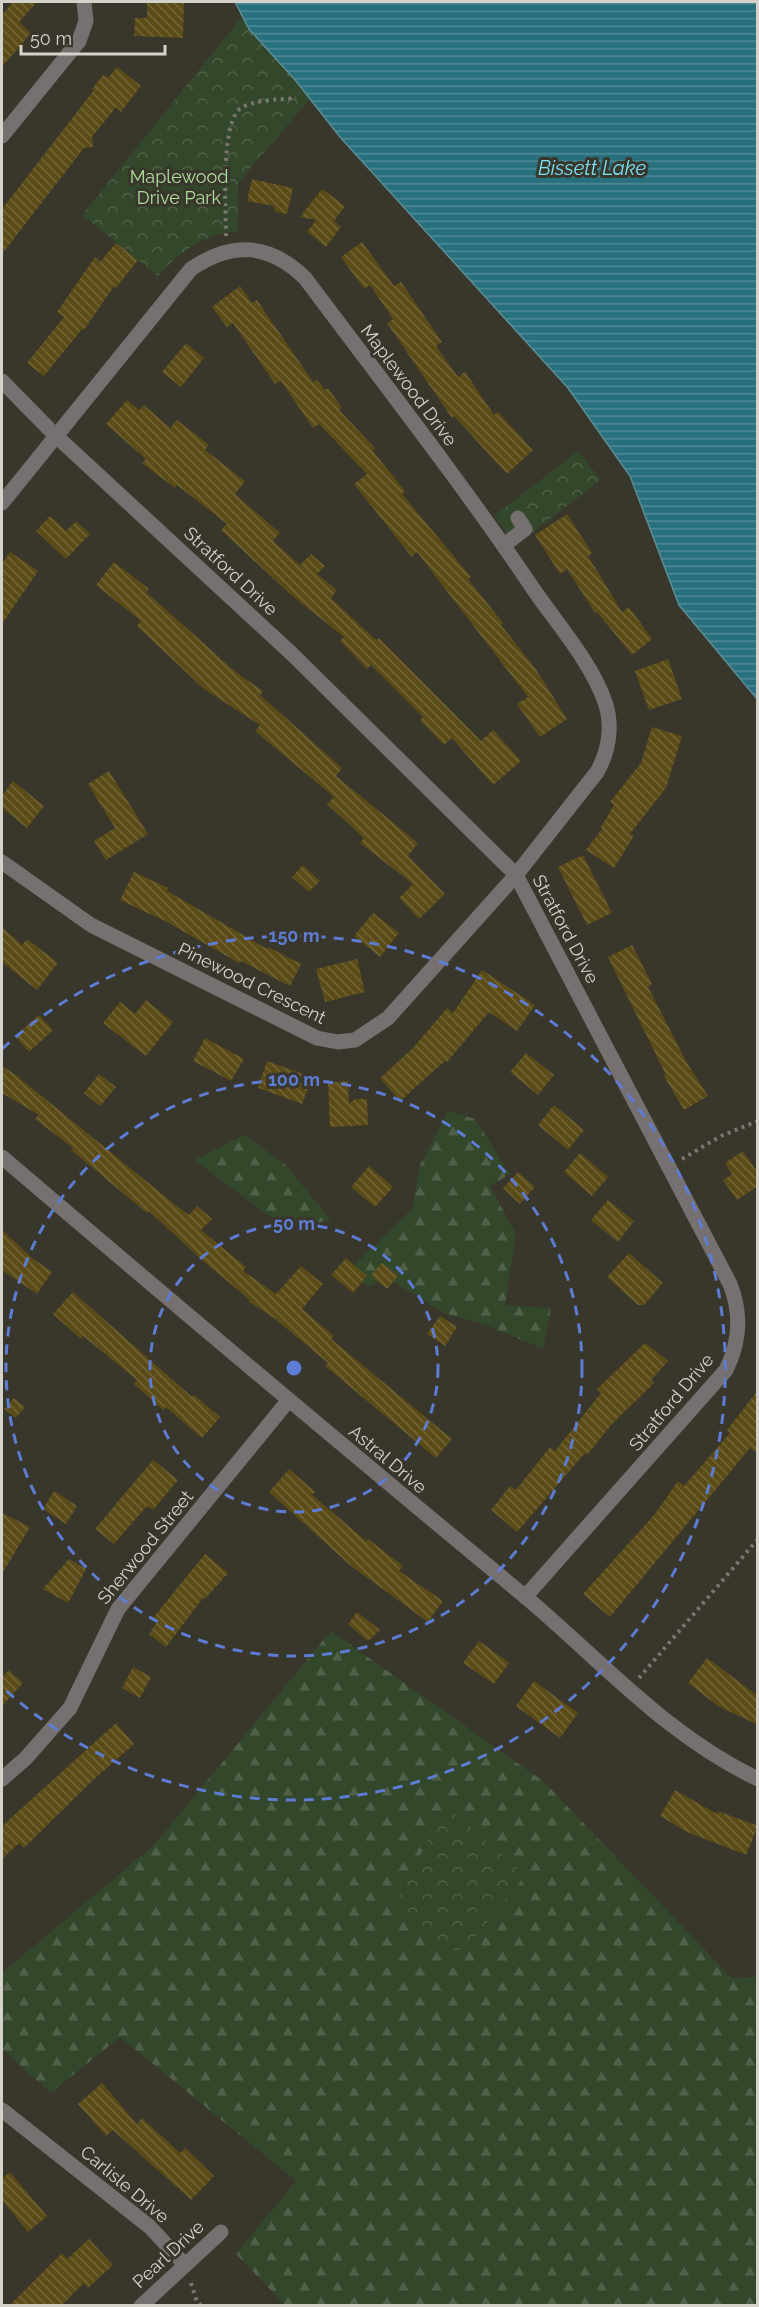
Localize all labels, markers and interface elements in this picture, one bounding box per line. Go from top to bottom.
scale bar [21,18,165,56]
text: 50 m [30,28,72,49]
water label: Bissett Lake [538,156,646,180]
park label: Maplewood Drive Park [130,166,228,208]
street label: Maplewood Drive [357,320,462,450]
street label: Stratford Drive [180,522,282,620]
street label: Stratford Drive [529,871,604,987]
text: 150 m [269,925,320,946]
street label: Pinewood Crescent [175,938,329,1028]
text: 100 m [268,1069,320,1090]
text: 50 m [273,1213,315,1234]
street label: Stratford Drive [624,1349,718,1455]
centre of rings [284,1358,304,1378]
street label: Astral Drive [345,1421,431,1498]
street label: Sherwood Street [93,1486,197,1608]
street label: Carlisle Drive [77,2141,174,2227]
street label: Pearl Drive [128,2215,208,2292]

